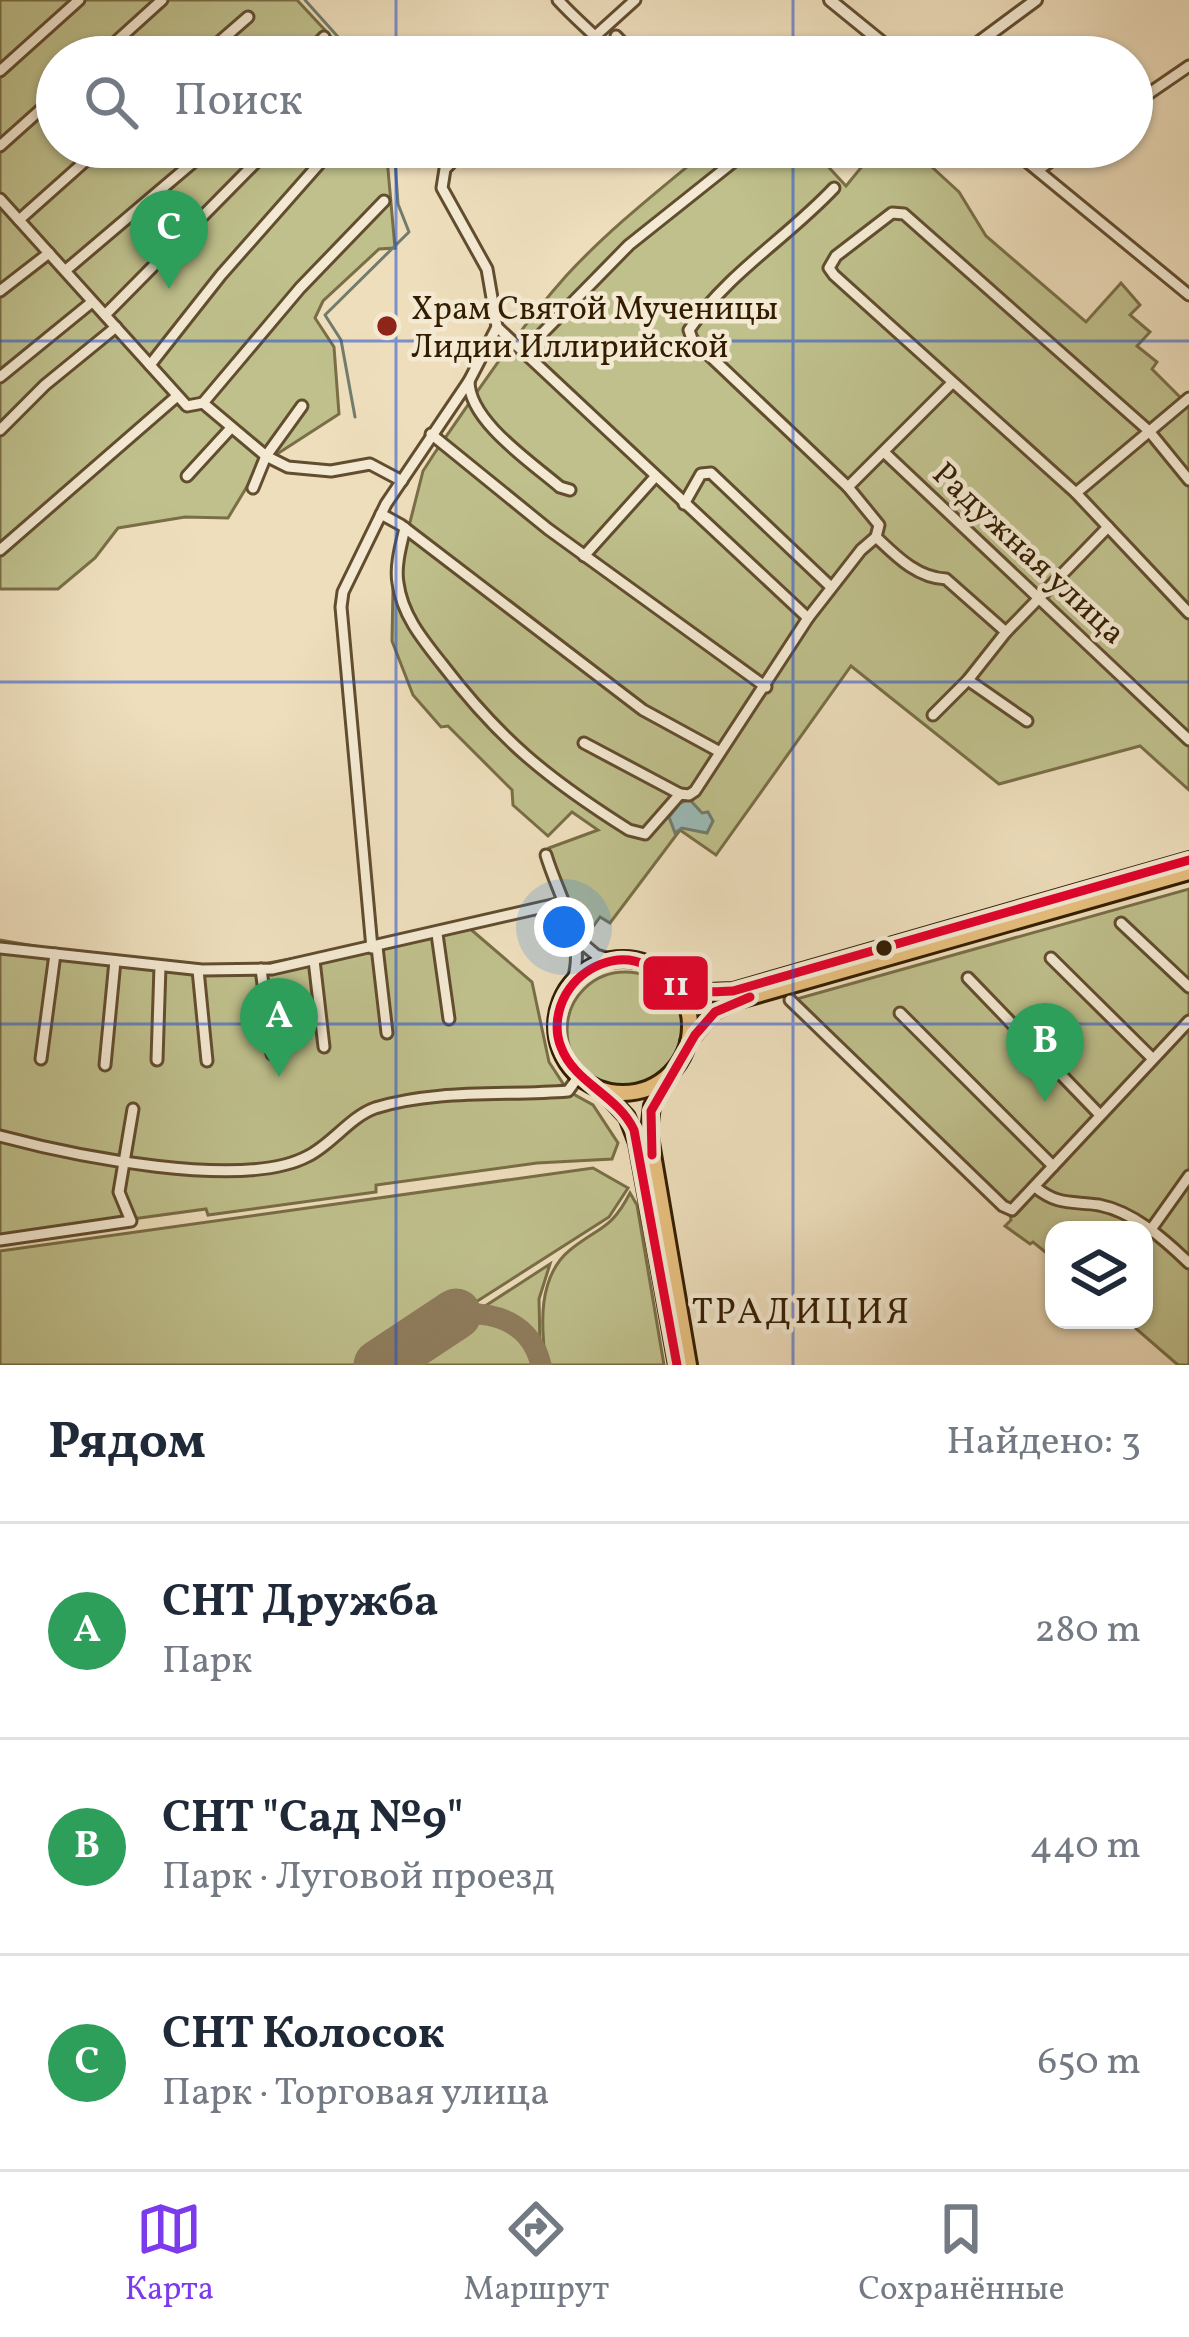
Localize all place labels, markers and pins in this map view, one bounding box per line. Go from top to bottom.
pin: C [130,190,208,289]
place label: Храм Святой Мученицы Лидии Иллирийской [411,288,778,372]
marker: Храм Святой Мученицы Лидии Иллирийской [374,313,400,339]
unlabelled marker [873,937,895,959]
pin: A [240,978,318,1077]
pin: B [1006,1003,1084,1102]

